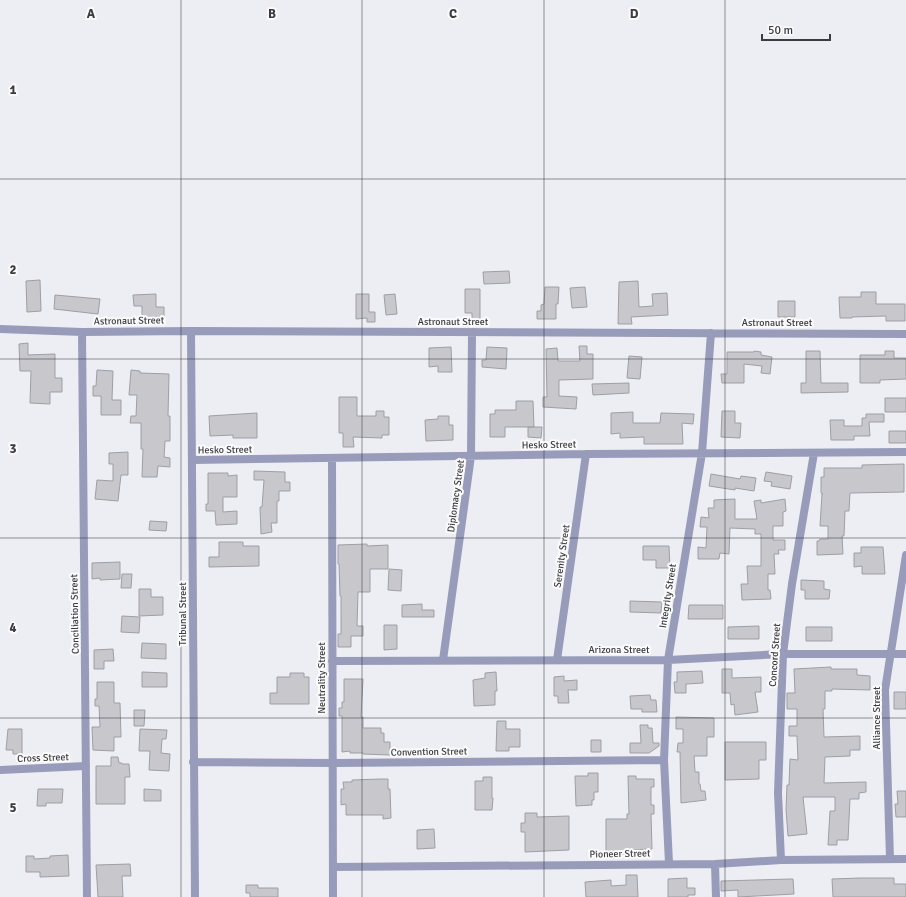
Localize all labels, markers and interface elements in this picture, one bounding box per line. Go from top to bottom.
text: A [87,6,96,22]
text: B [268,6,276,22]
text: C [449,6,457,22]
text: D [630,6,639,22]
scale bar [762,16,830,42]
text: 50 m [768,23,793,38]
text: 1 [9,82,17,98]
text: 2 [9,262,17,278]
street label: Astronaut Street [94,314,165,328]
street label: Astronaut Street [418,316,489,328]
street label: Astronaut Street [742,317,813,329]
street label: Hesko Street [522,439,577,451]
text: 3 [9,441,17,457]
street label: Hesko Street [198,444,253,456]
street label: Diplomacy Street [445,458,467,533]
street label: Serenity Street [552,523,572,588]
street label: Integrity Street [657,562,679,629]
street label: Conciliation Street [68,573,82,654]
street label: Tribunal Street [177,582,189,646]
text: 4 [9,620,17,636]
street label: Concord Street [767,622,783,687]
street label: Neutrality Street [316,642,328,714]
street label: Arizona Street [589,644,650,656]
street label: Alliance Street [871,686,883,749]
street label: Convention Street [391,745,468,759]
street label: Cross Street [17,751,70,765]
text: 5 [9,800,17,816]
street label: Pioneer Street [589,847,651,861]

